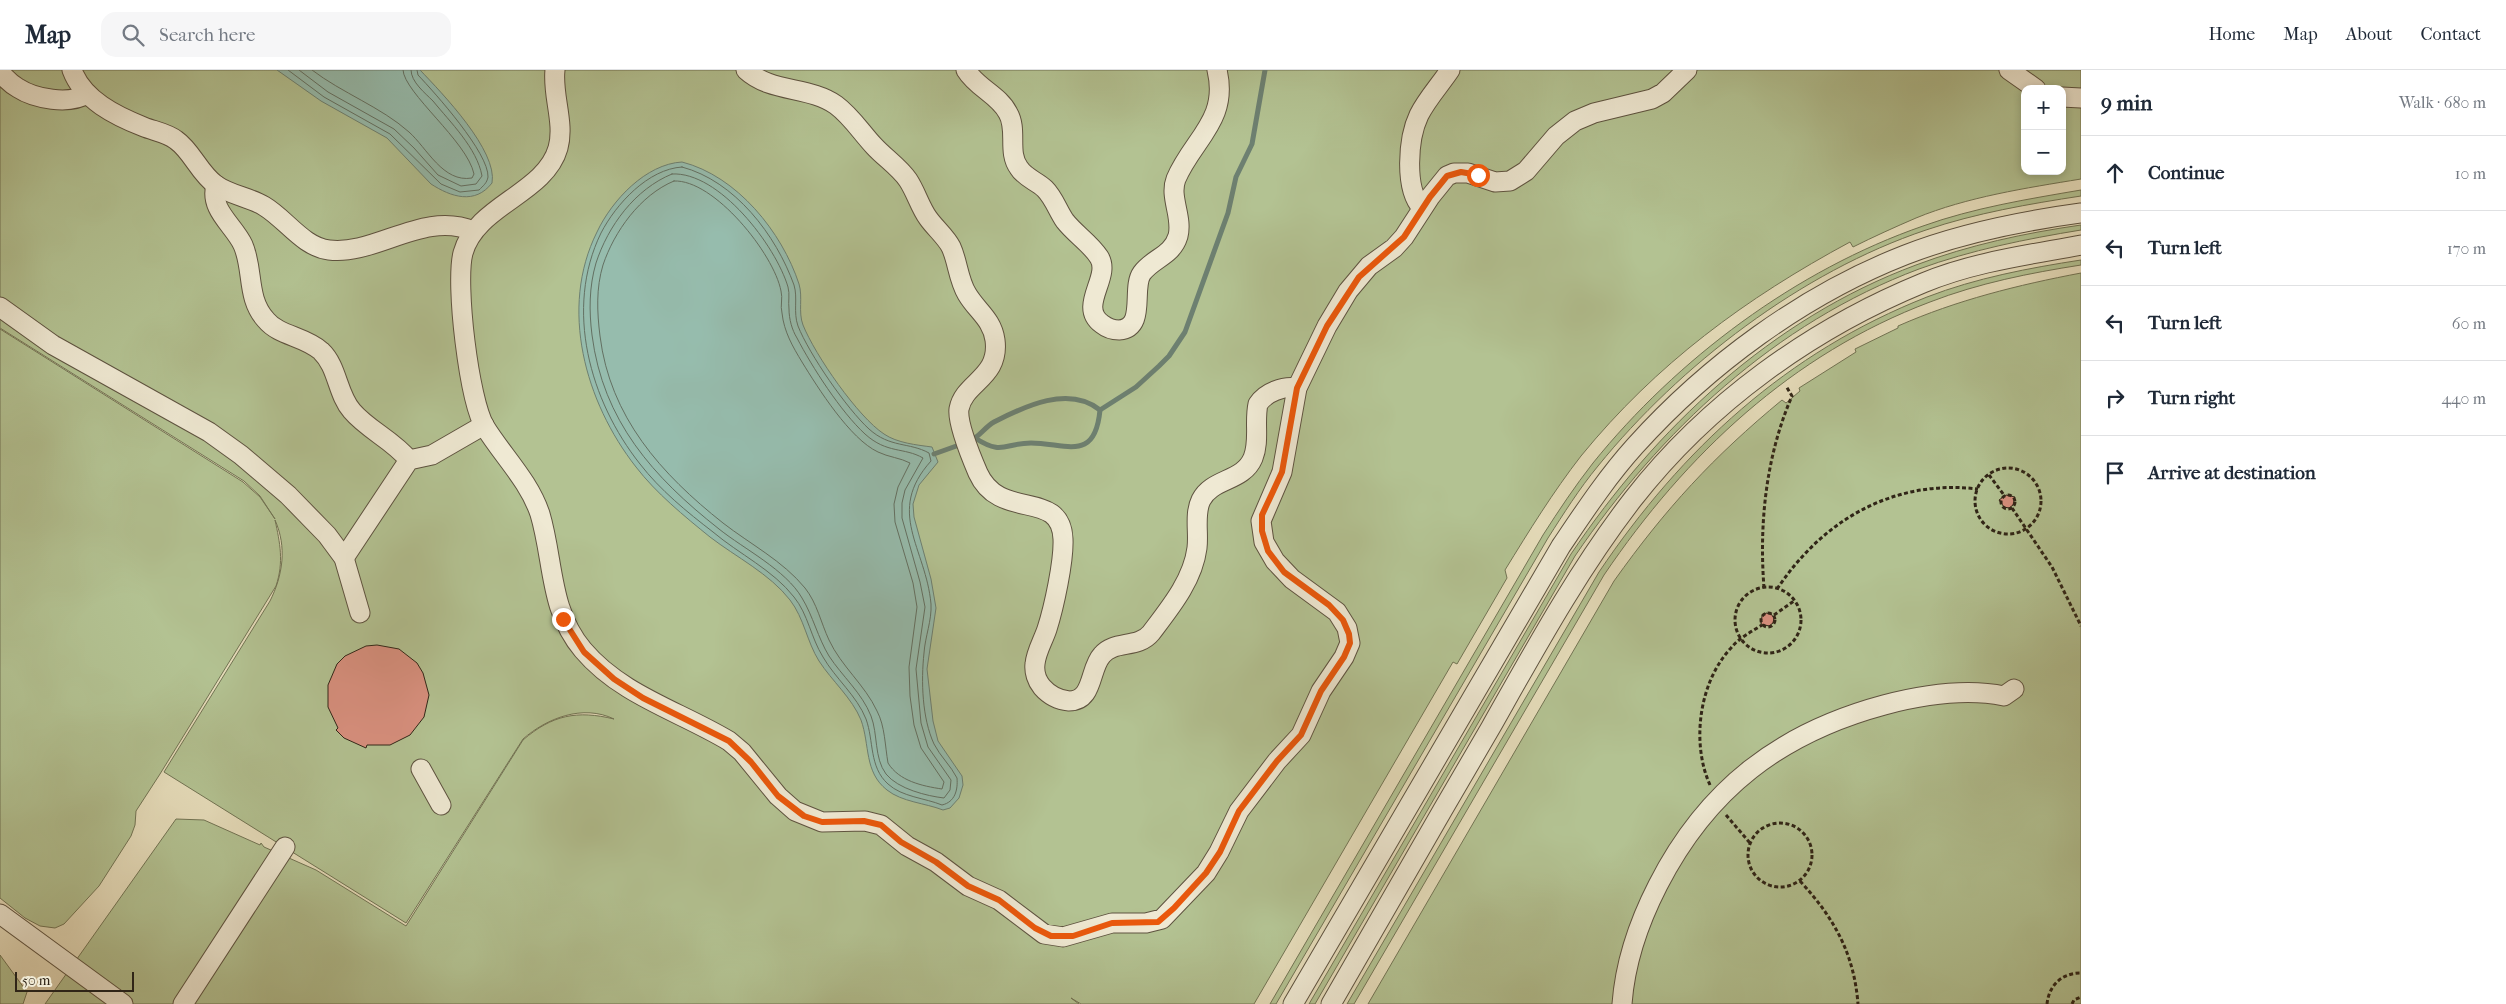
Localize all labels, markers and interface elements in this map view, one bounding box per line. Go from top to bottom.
search box [101,12,451,57]
text: Map [25,21,71,49]
icon: search [119,21,147,49]
text: Search here [159,24,255,46]
text: Home [2208,24,2255,45]
text: Map [2283,24,2318,45]
text: About [2346,24,2392,45]
text: Contact [2420,24,2481,45]
map controls [2021,85,2066,175]
button: + [2021,85,2066,130]
text: 9 min [2101,91,2152,115]
text: Walk · 680 m [2399,93,2486,112]
button: − [2021,130,2066,175]
icon: ahead [2101,159,2129,187]
text: Continue [2148,162,2224,184]
route start [1467,164,1490,187]
text: 10 m [2455,164,2486,183]
icon: left [2101,234,2129,262]
text: Turn left [2148,237,2222,259]
text: 170 m [2447,239,2486,258]
icon: left [2101,309,2129,337]
text: Turn left [2148,312,2222,334]
text: 60 m [2452,314,2486,333]
icon: right [2101,384,2129,412]
text: Turn right [2148,387,2235,409]
text: 440 m [2441,389,2486,408]
icon: arrive [2101,459,2129,487]
text: Arrive at destination [2148,462,2316,484]
route end [552,608,575,631]
scale bar [15,969,134,992]
text: 50 m [22,972,50,989]

